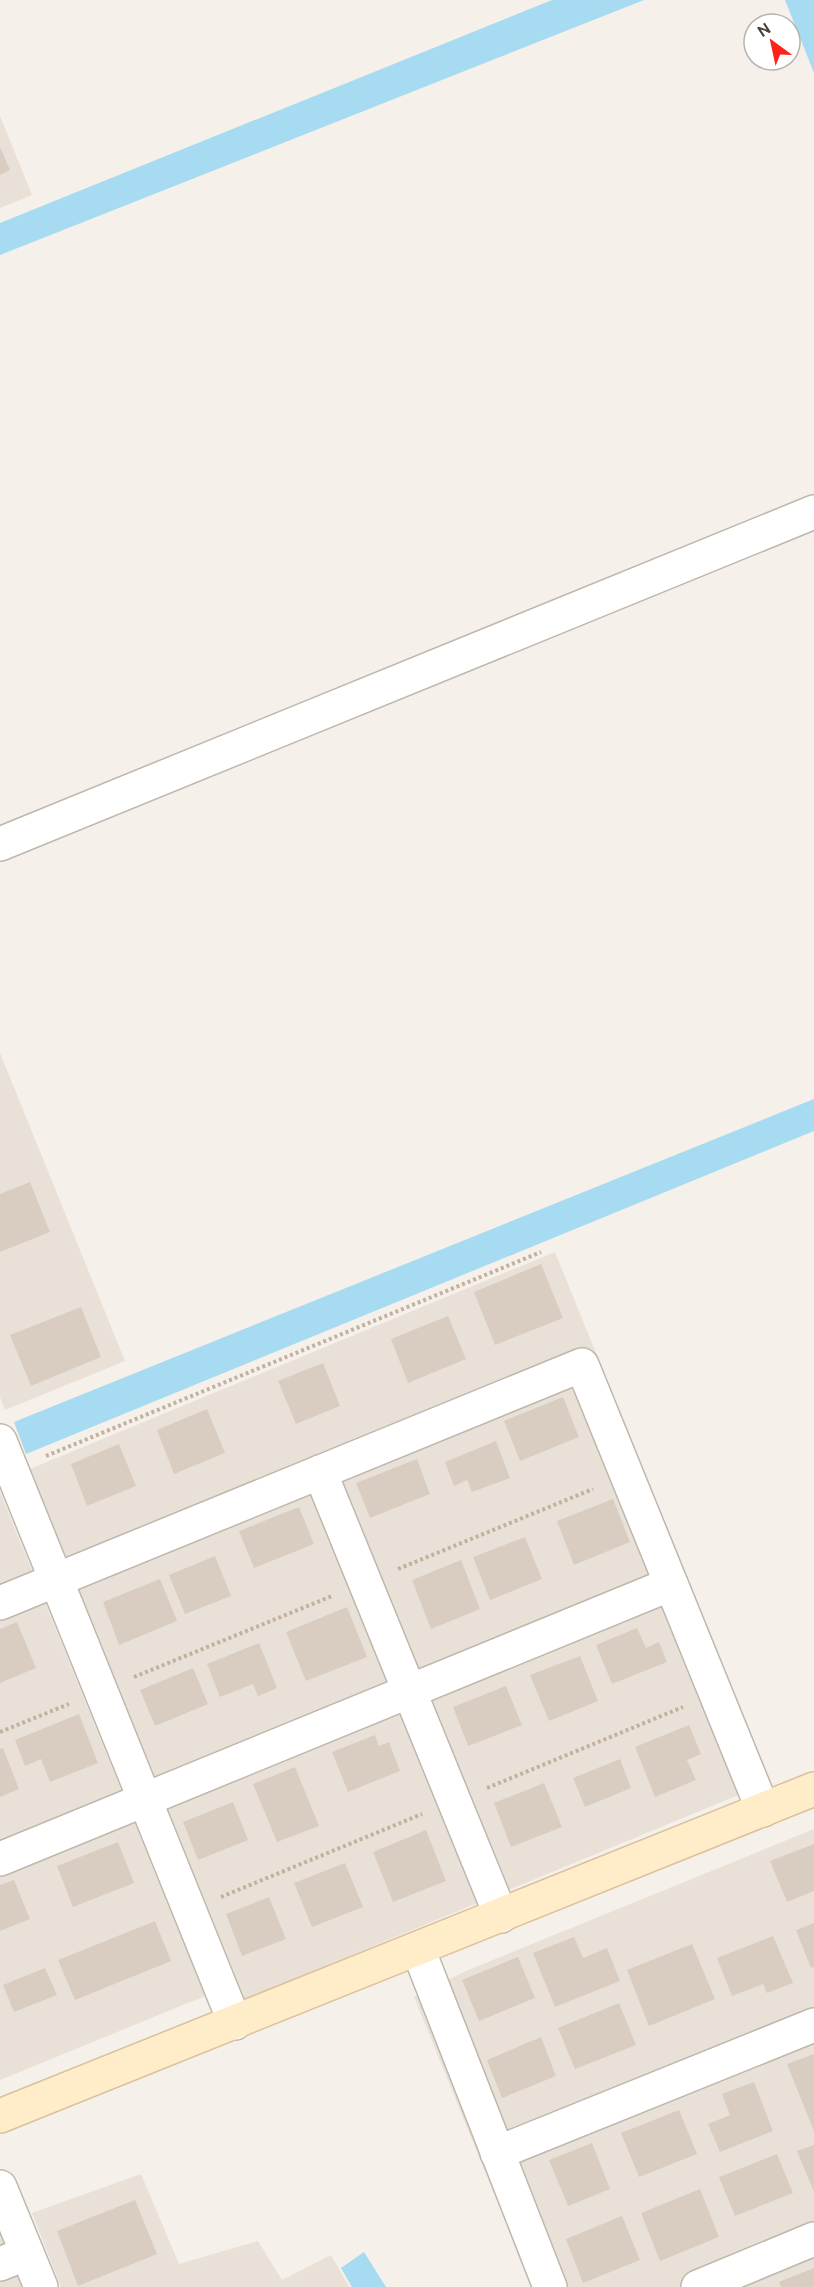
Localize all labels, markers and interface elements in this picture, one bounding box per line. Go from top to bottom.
north arrow [742,12,802,72]
text: N [754,19,774,40]

